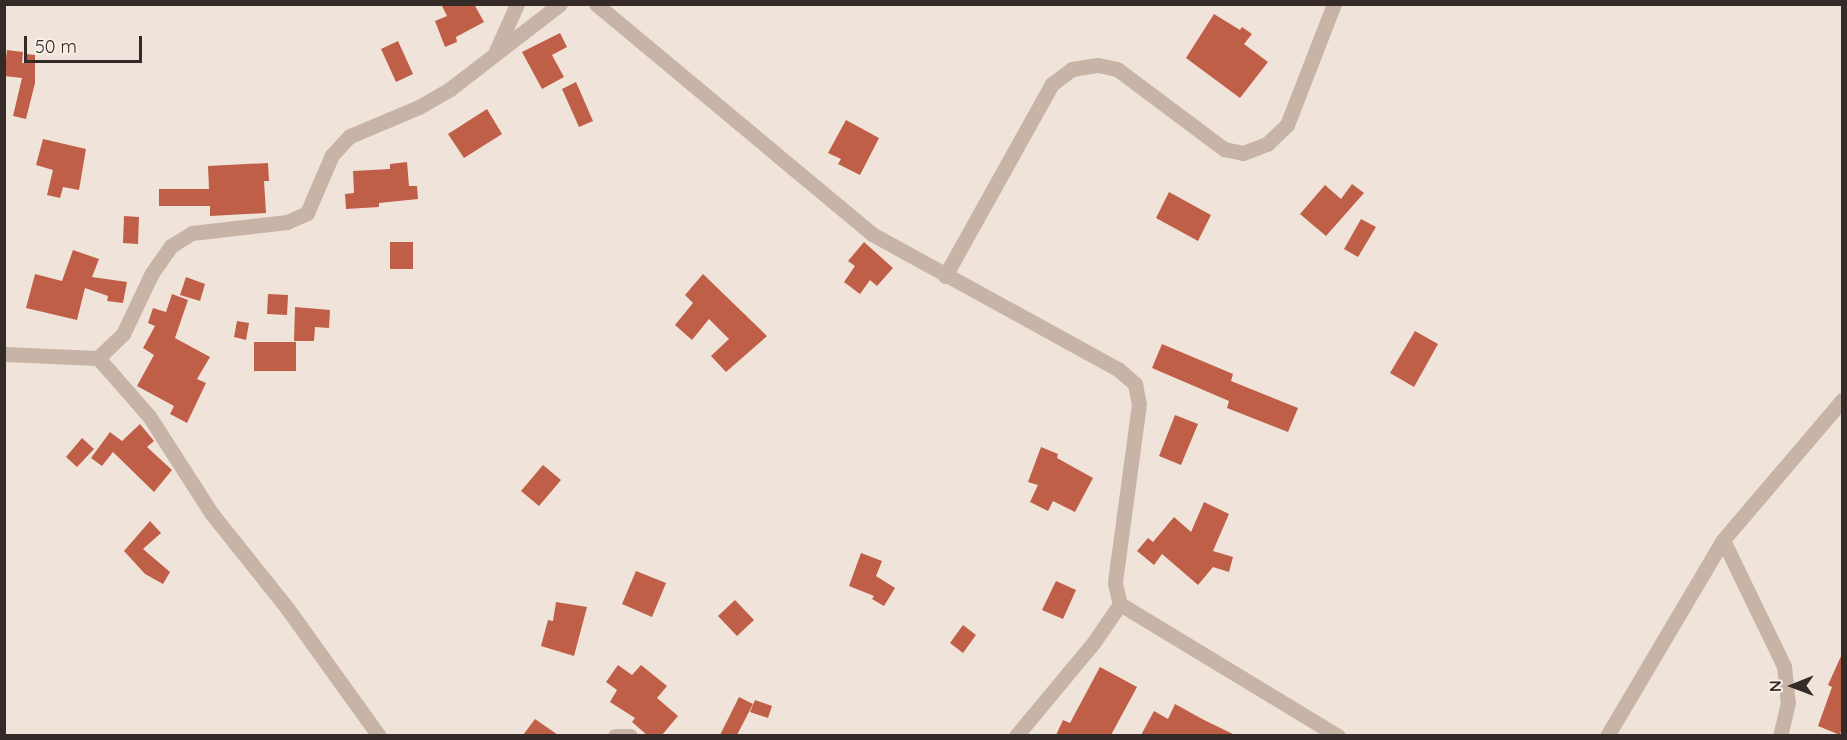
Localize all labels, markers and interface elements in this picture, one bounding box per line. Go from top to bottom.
scale bar [27,24,146,62]
text: 50 m [35,35,77,58]
north arrow [1763,656,1823,716]
text: N [1765,680,1785,692]

